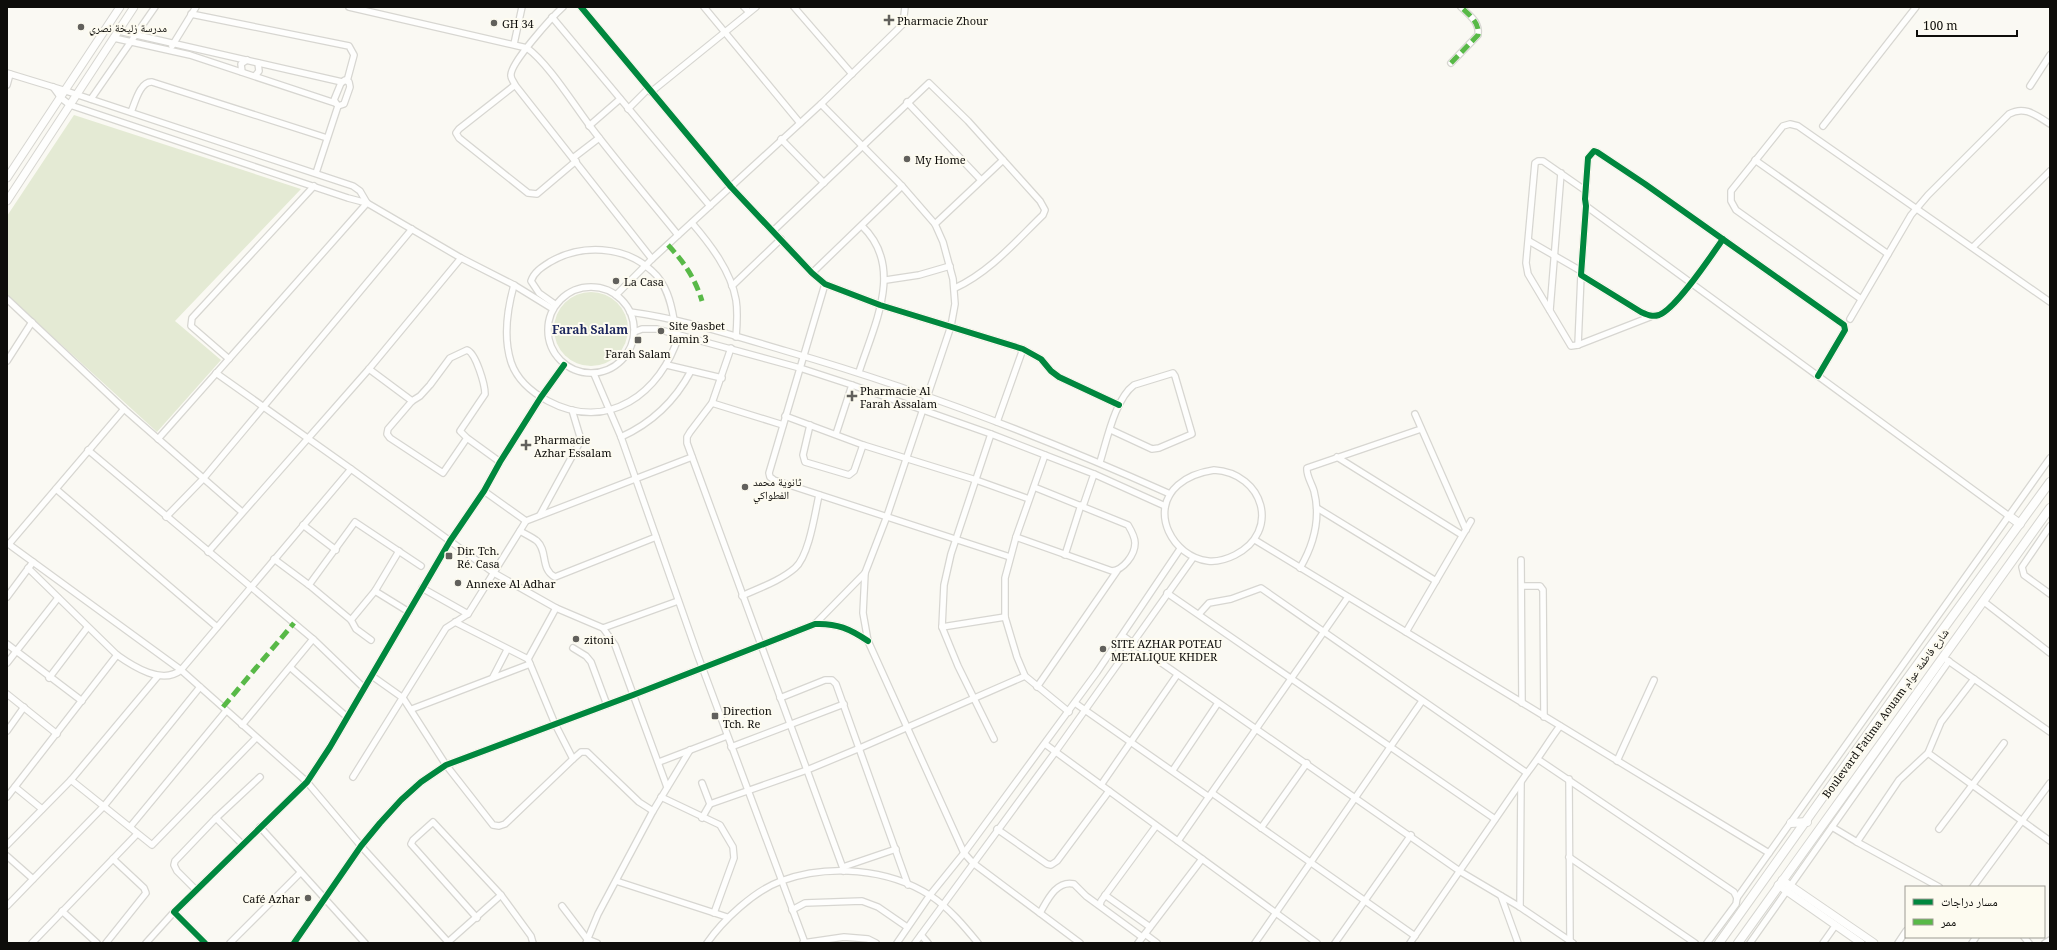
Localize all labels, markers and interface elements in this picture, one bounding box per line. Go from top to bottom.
scale bar [1917,12,2017,38]
place label: Pharmacie Zhour [897,13,989,28]
marker: Pharmacie Zhour [884,15,894,25]
place label: GH 34 [502,16,534,31]
text: 100 m [1923,17,1958,34]
marker: GH 34 [489,18,499,28]
place label: مدرسة زليخة نصري [89,20,167,36]
marker: مدرسة زليخة نصري [76,22,86,32]
place label: My Home [915,152,966,167]
marker: My Home [902,154,912,164]
place label: La Casa [624,274,664,289]
marker: La Casa [611,276,621,286]
place label: Site 9asbet lamin 3 [669,318,725,346]
district label: Farah Salam [552,321,628,338]
marker: Site 9asbet lamin 3 [656,326,666,336]
marker: Farah Salam [633,335,643,345]
place label: Farah Salam [605,346,671,361]
place label: Pharmacie Al Farah Assalam [860,383,938,411]
marker: Pharmacie Al Farah Assalam [847,391,857,401]
place label: Pharmacie Azhar Essalam [534,432,612,460]
marker: Pharmacie Azhar Essalam [521,440,531,450]
place label: ثانوية محمد الفطواكي [753,474,802,503]
marker: ثانوية محمد الفطواكي [740,482,750,492]
place label: Dir. Tch. Ré. Casa [457,543,500,571]
marker: Dir. Tch. Ré. Casa [444,551,454,561]
place label: Annexe Al Adhar [466,576,556,591]
marker: Annexe Al Adhar [453,578,463,588]
street label: Boulevard Fatima Aouam شارع فاطمة عوام [1818,625,1952,801]
place label: zitoni [584,632,614,647]
marker: zitoni [571,634,581,644]
place label: SITE AZHAR POTEAU METALIQUE KHDER [1111,636,1222,664]
marker: SITE AZHAR POTEAU METALIQUE KHDER [1098,644,1108,654]
place label: Direction Tch. Re [723,703,772,731]
marker: Direction Tch. Re [710,711,720,721]
legend [1905,886,2045,938]
place label: Café Azhar [243,891,301,906]
marker: Café Azhar [303,893,313,903]
text: مسار دراجات [1941,893,1998,910]
text: ممر [1940,913,1956,930]

